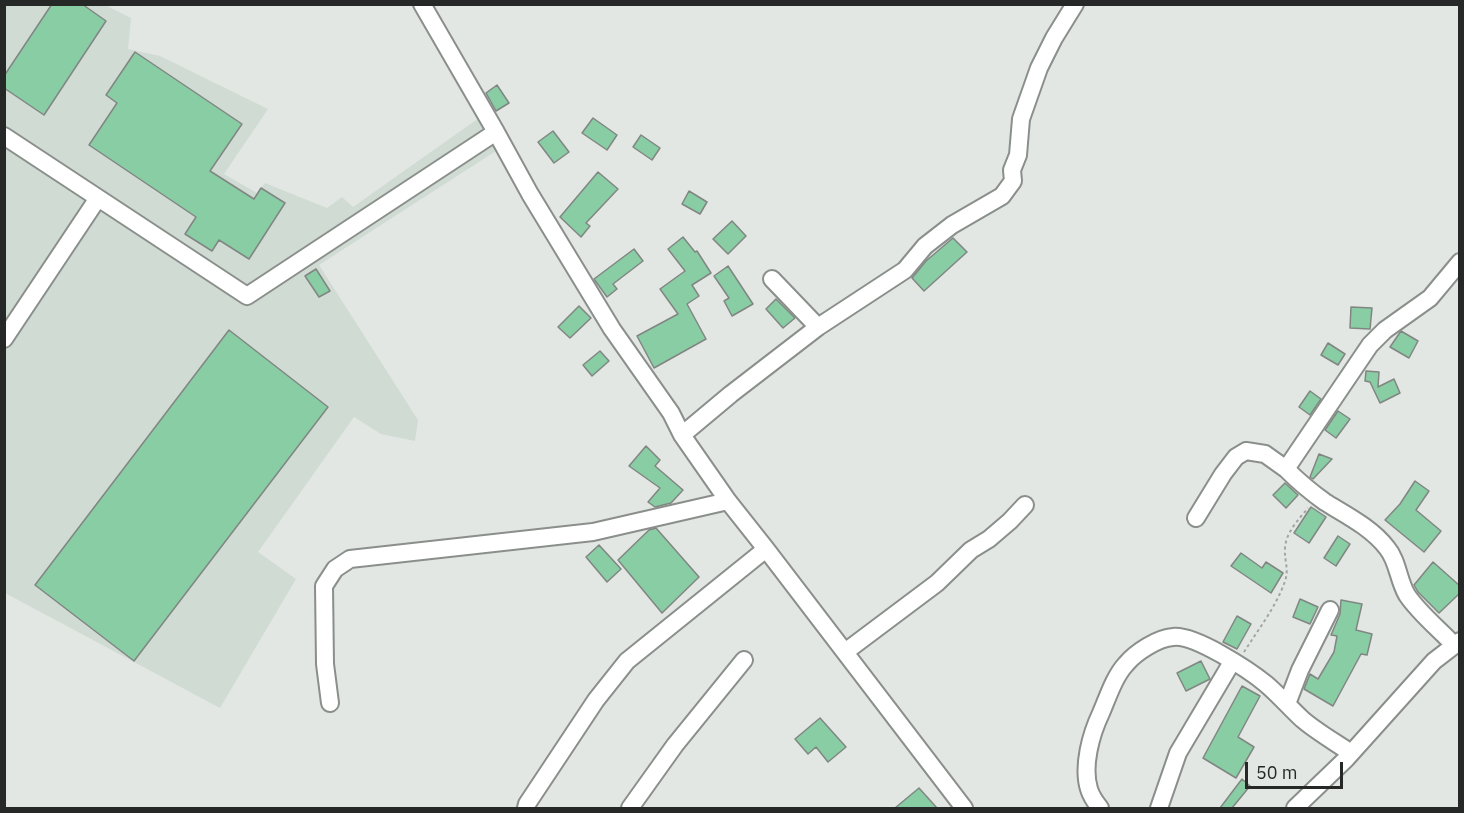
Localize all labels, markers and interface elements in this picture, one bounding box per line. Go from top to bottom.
scale bar [1248,750,1346,788]
text: 50 m [1256,761,1298,784]

